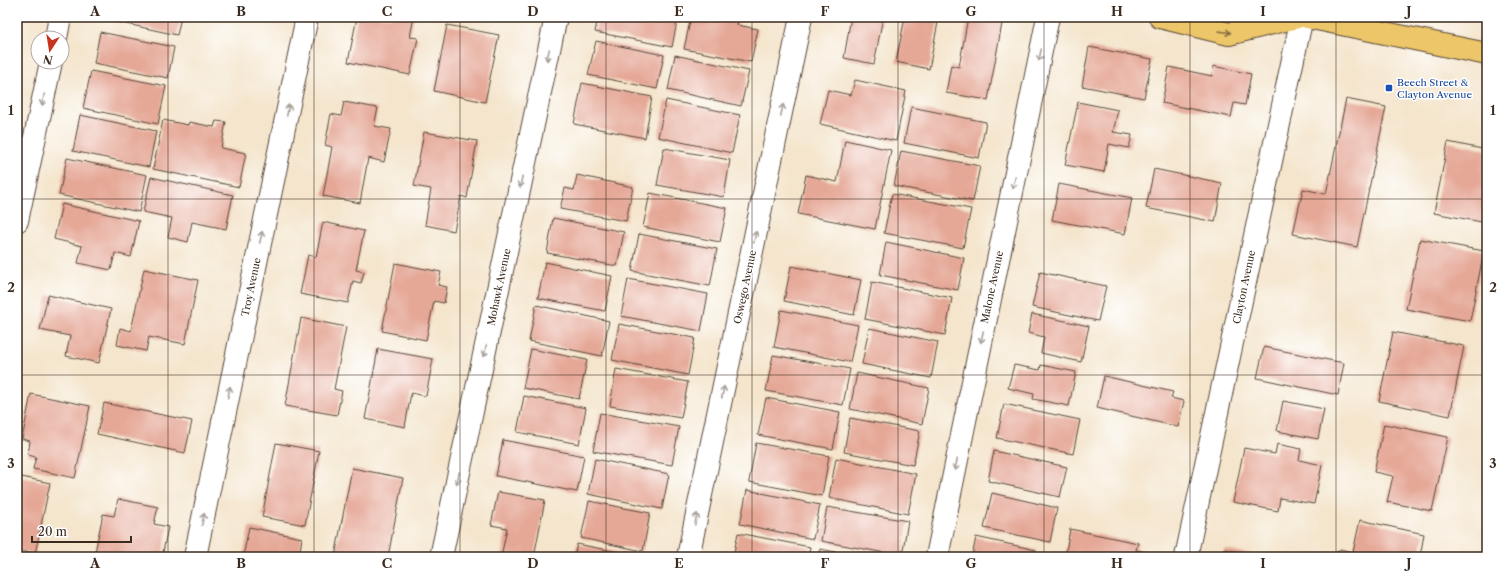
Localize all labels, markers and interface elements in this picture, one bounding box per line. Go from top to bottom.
text: A [89,3,101,19]
text: B [236,3,246,19]
text: C [382,3,392,19]
text: D [527,3,539,19]
text: E [674,3,684,19]
text: F [821,3,830,19]
text: G [965,3,977,19]
text: H [1111,3,1123,19]
text: I [1260,3,1266,19]
text: J [1404,3,1412,19]
one-way arrow [1218,28,1231,36]
north arrow [30,30,70,70]
one-way arrow [543,48,551,61]
one-way arrow [1035,48,1043,61]
text: N [41,52,54,68]
place label: Beech Street & Clayton Avenue [1397,76,1472,101]
marker: Beech Street & Clayton Avenue [1384,83,1394,93]
one-way arrow [38,93,46,106]
text: 1 [8,102,14,118]
text: 1 [1490,102,1496,118]
one-way arrow [284,103,292,116]
one-way arrow [778,104,786,117]
one-way arrow [516,175,524,188]
one-way arrow [1009,176,1017,189]
one-way arrow [258,231,266,244]
one-way arrow [752,231,760,244]
street label: Mohawk Avenue [484,247,514,327]
street label: Oswego Avenue [731,248,759,325]
street label: Malone Avenue [978,249,1006,325]
street label: Clayton Avenue [1230,249,1258,325]
street label: Troy Avenue [238,256,264,318]
text: 2 [7,279,15,295]
text: 2 [1489,279,1497,295]
one-way arrow [977,330,985,343]
one-way arrow [481,344,489,357]
one-way arrow [225,385,233,398]
one-way arrow [719,385,727,398]
text: 3 [7,455,15,471]
text: 3 [1489,455,1497,471]
one-way arrow [951,458,959,471]
one-way arrow [454,471,462,484]
one-way arrow [199,513,207,526]
one-way arrow [693,513,701,526]
scale bar [32,518,131,544]
text: 20 m [38,524,67,539]
text: A [89,555,101,571]
text: B [236,555,246,571]
text: C [382,555,392,571]
text: D [527,555,539,571]
text: E [674,555,684,571]
text: F [821,555,830,571]
text: G [965,555,977,571]
text: H [1111,555,1123,571]
text: I [1260,555,1266,571]
text: J [1404,555,1412,571]

